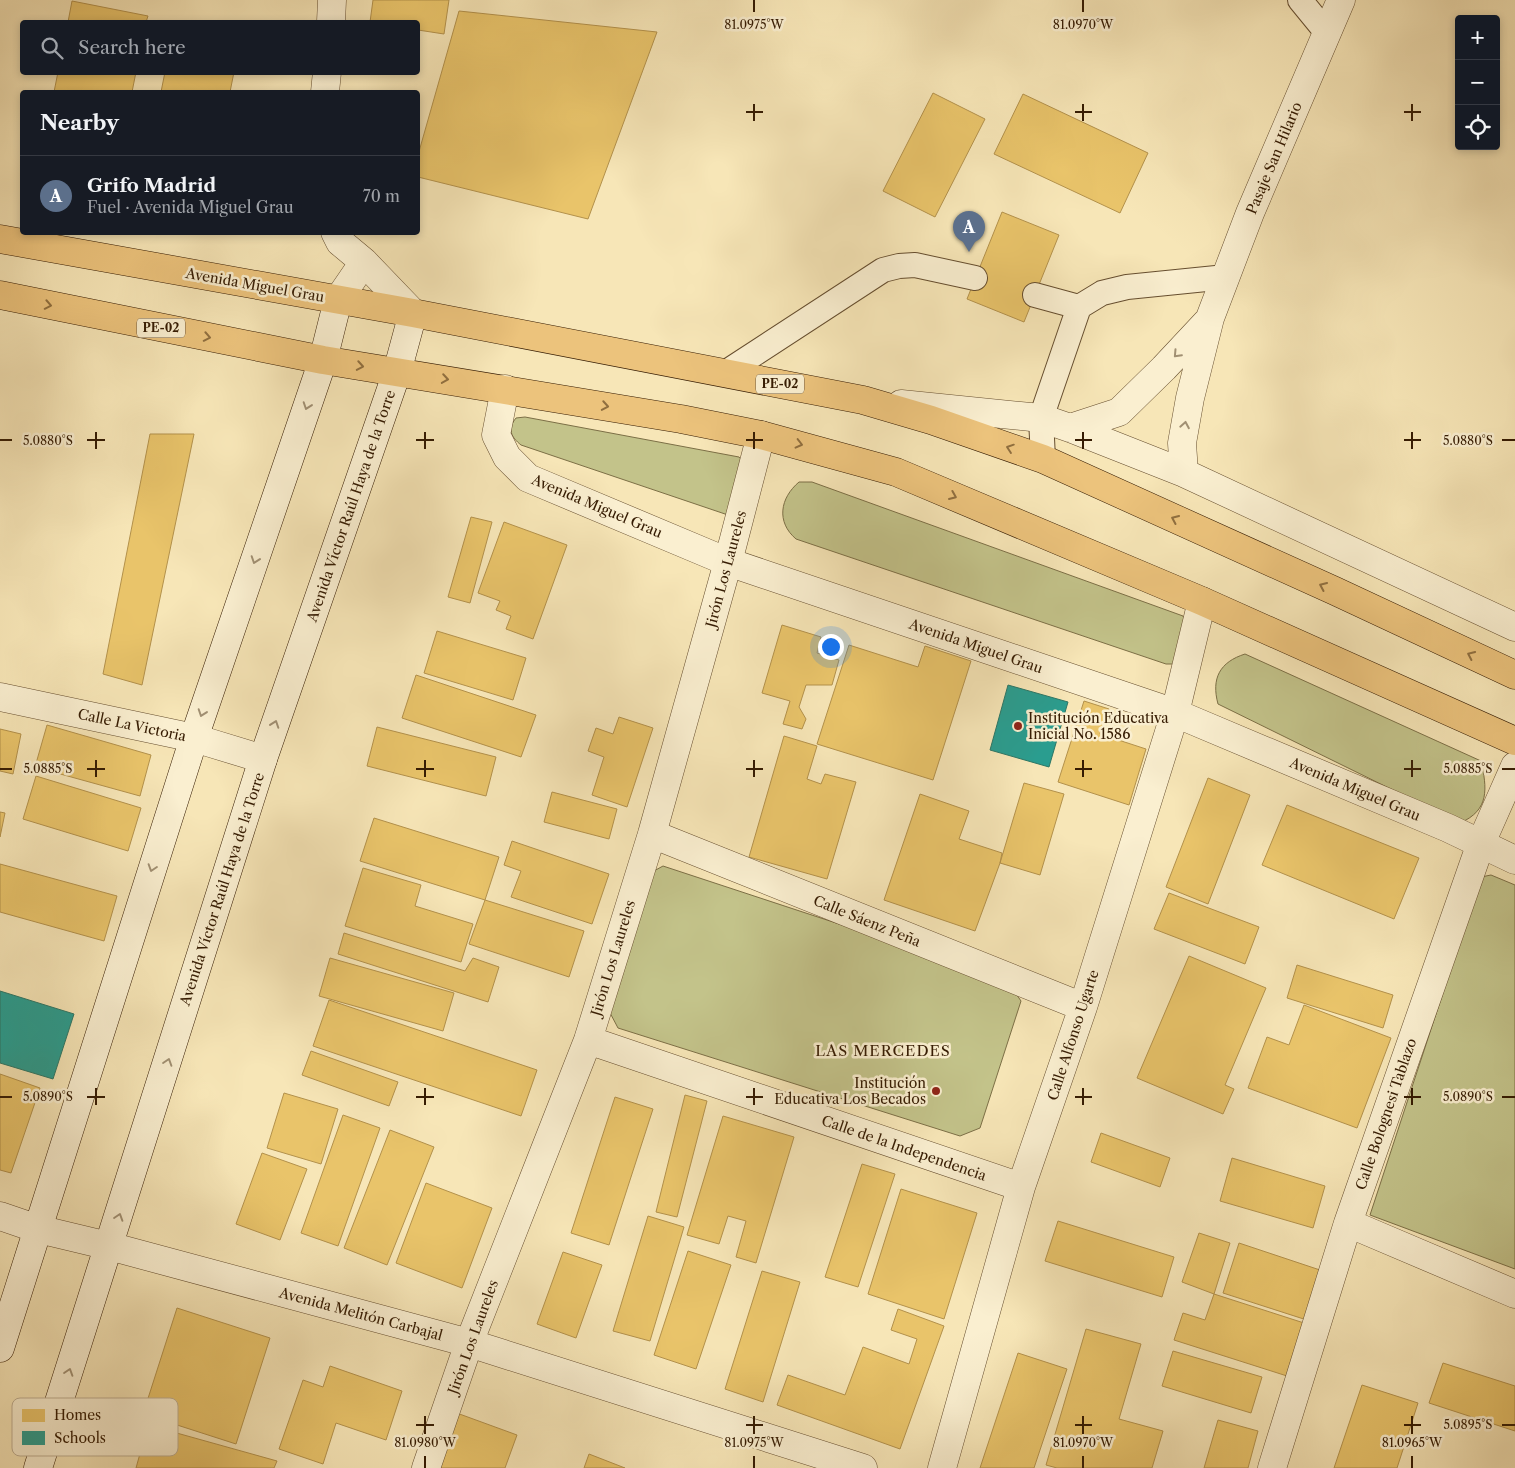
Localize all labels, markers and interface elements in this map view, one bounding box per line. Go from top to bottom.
map controls [1455,15,1500,150]
button: + [1455,15,1500,60]
text: 81.0975°W [724,17,785,32]
text: 81.0970°W [1053,17,1114,32]
search box [20,20,420,75]
icon: search [38,34,66,62]
text: Search here [78,36,186,59]
button: − [1455,60,1500,105]
street label: Pasaje San Hilario [1242,99,1306,217]
button: locate [1455,105,1500,150]
text: Nearby [40,110,119,135]
text: Grifo Madrid [87,174,216,197]
text: A [50,186,62,206]
text: 70 m [363,186,400,206]
text: Fuel · Avenida Miguel Grau [87,197,294,217]
pin: A [953,211,985,252]
street label: Avenida Miguel Grau [183,264,326,306]
one-way arrow [43,299,52,310]
road number: PE-02 [137,318,185,338]
one-way arrow [203,331,212,341]
one-way arrow [1174,348,1183,357]
one-way arrow [355,360,364,370]
one-way arrow [441,374,449,384]
road number: PE-02 [756,374,804,394]
street label: Avenida Víctor Raúl Haya de la Torre [302,387,399,625]
one-way arrow [601,400,610,410]
one-way arrow [303,401,313,410]
one-way arrow [1180,420,1190,429]
text: 5.0880°S [23,433,73,448]
text: 5.0880°S [1443,433,1493,448]
one-way arrow [795,439,803,449]
one-way arrow [1006,444,1015,454]
street label: Avenida Miguel Grau [528,470,665,542]
one-way arrow [948,489,957,500]
street label: Jirón Los Laureles [701,508,750,631]
one-way arrow [1171,515,1180,526]
one-way arrow [250,555,260,563]
one-way arrow [1319,582,1328,593]
street label: Avenida Miguel Grau [906,614,1046,677]
your location [818,634,844,660]
one-way arrow [1467,650,1476,661]
street label: Calle La Victoria [76,705,188,745]
one-way arrow [198,709,208,717]
place label: Institución Educativa Inicial No. 1586 [1028,709,1169,743]
one-way arrow [270,720,280,729]
marker: Institución Educativa Inicial No. 1586 [1012,720,1024,732]
street label: Avenida Miguel Grau [1286,753,1423,825]
text: 5.0885°S [24,761,72,776]
text: 5.0885°S [1444,761,1492,776]
street label: Avenida Víctor Raúl Haya de la Torre [175,770,268,1009]
one-way arrow [148,864,158,872]
street label: Calle Sáenz Peña [811,891,924,951]
street label: Jirón Los Laureles [586,898,639,1020]
street label: Calle Alfonso Ugarte [1043,967,1103,1103]
street label: Calle Bolognesi Tablazo [1352,1036,1420,1192]
district label: LAS MERCEDES [815,1041,951,1060]
one-way arrow [162,1058,172,1067]
place label: Institución Educativa Los Becados [774,1074,926,1108]
marker: Institución Educativa Los Becados [930,1085,942,1097]
text: 5.0890°S [23,1089,73,1104]
text: 5.0890°S [1443,1089,1493,1104]
street label: Calle de la Independencia [819,1111,989,1185]
one-way arrow [113,1213,123,1222]
street label: Jirón Los Laureles [443,1277,502,1399]
street label: Avenida Melitón Carbajal [276,1283,445,1345]
one-way arrow [63,1368,73,1376]
legend [12,1398,178,1456]
text: Homes [54,1406,101,1424]
text: 5.0895°S [1444,1417,1492,1432]
text: Schools [54,1429,106,1447]
text: 81.0980°W [394,1435,457,1450]
text: 81.0975°W [724,1435,785,1450]
text: 81.0970°W [1053,1435,1114,1450]
text: 81.0965°W [1382,1435,1443,1450]

